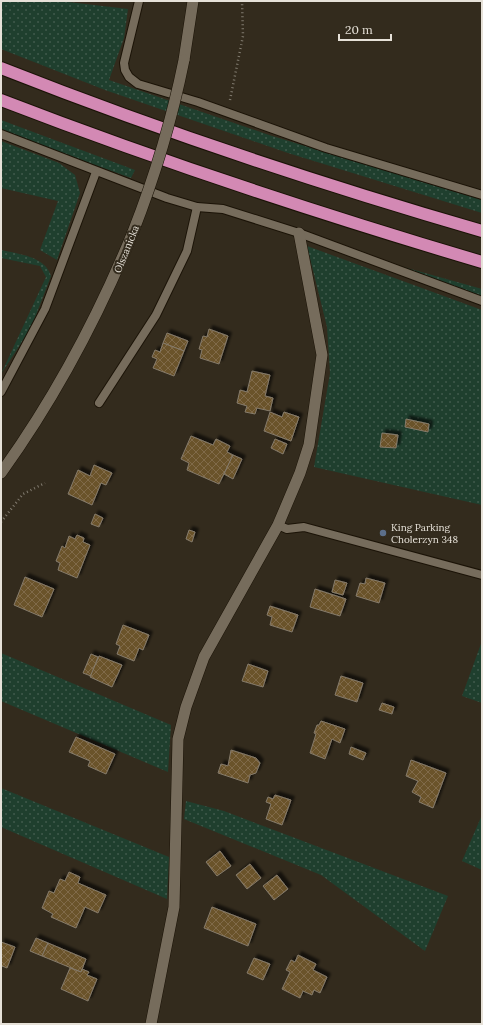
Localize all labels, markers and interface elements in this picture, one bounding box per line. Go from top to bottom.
scale bar [339,16,391,42]
text: 20 m [345,22,373,37]
street label: Olszanicka [111,223,142,275]
place label: King Parking Cholerzyn 348 [391,521,458,546]
marker: King Parking Cholerzyn 348 [378,528,388,538]

